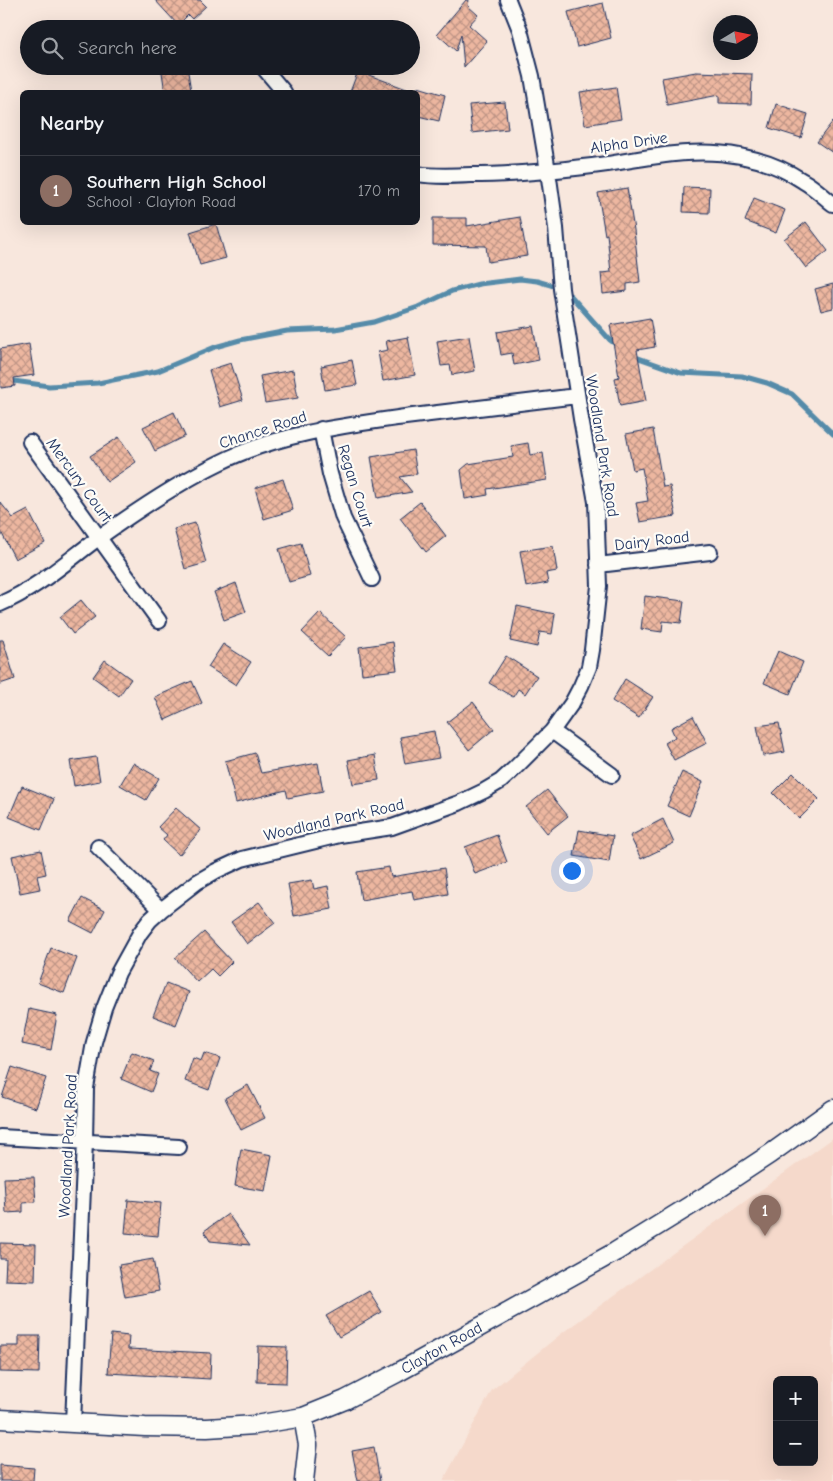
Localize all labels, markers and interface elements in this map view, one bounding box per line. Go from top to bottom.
north arrow [713,15,758,60]
search box [20,20,420,75]
icon: search [38,34,66,62]
text: Search here [78,37,177,59]
text: Nearby [40,111,104,135]
street label: Alpha Drive [589,129,669,157]
text: Southern High School [87,171,266,193]
text: 1 [53,182,59,200]
text: 170 m [358,182,400,200]
text: School · Clayton Road [87,193,236,211]
street label: Woodland Park Road [582,374,622,518]
street label: Chance Road [217,407,309,453]
street label: Mercury Court [42,434,116,526]
street label: Regan Court [334,442,376,530]
street label: Dairy Road [614,527,690,555]
street label: Woodland Park Road [262,795,406,845]
your location [559,858,585,884]
street label: Woodland Park Road [55,1074,81,1218]
pin: 1 [749,1195,781,1236]
street label: Clayton Road [398,1318,485,1378]
map controls [773,1376,818,1466]
button: + [773,1376,818,1421]
button: − [773,1421,818,1466]

